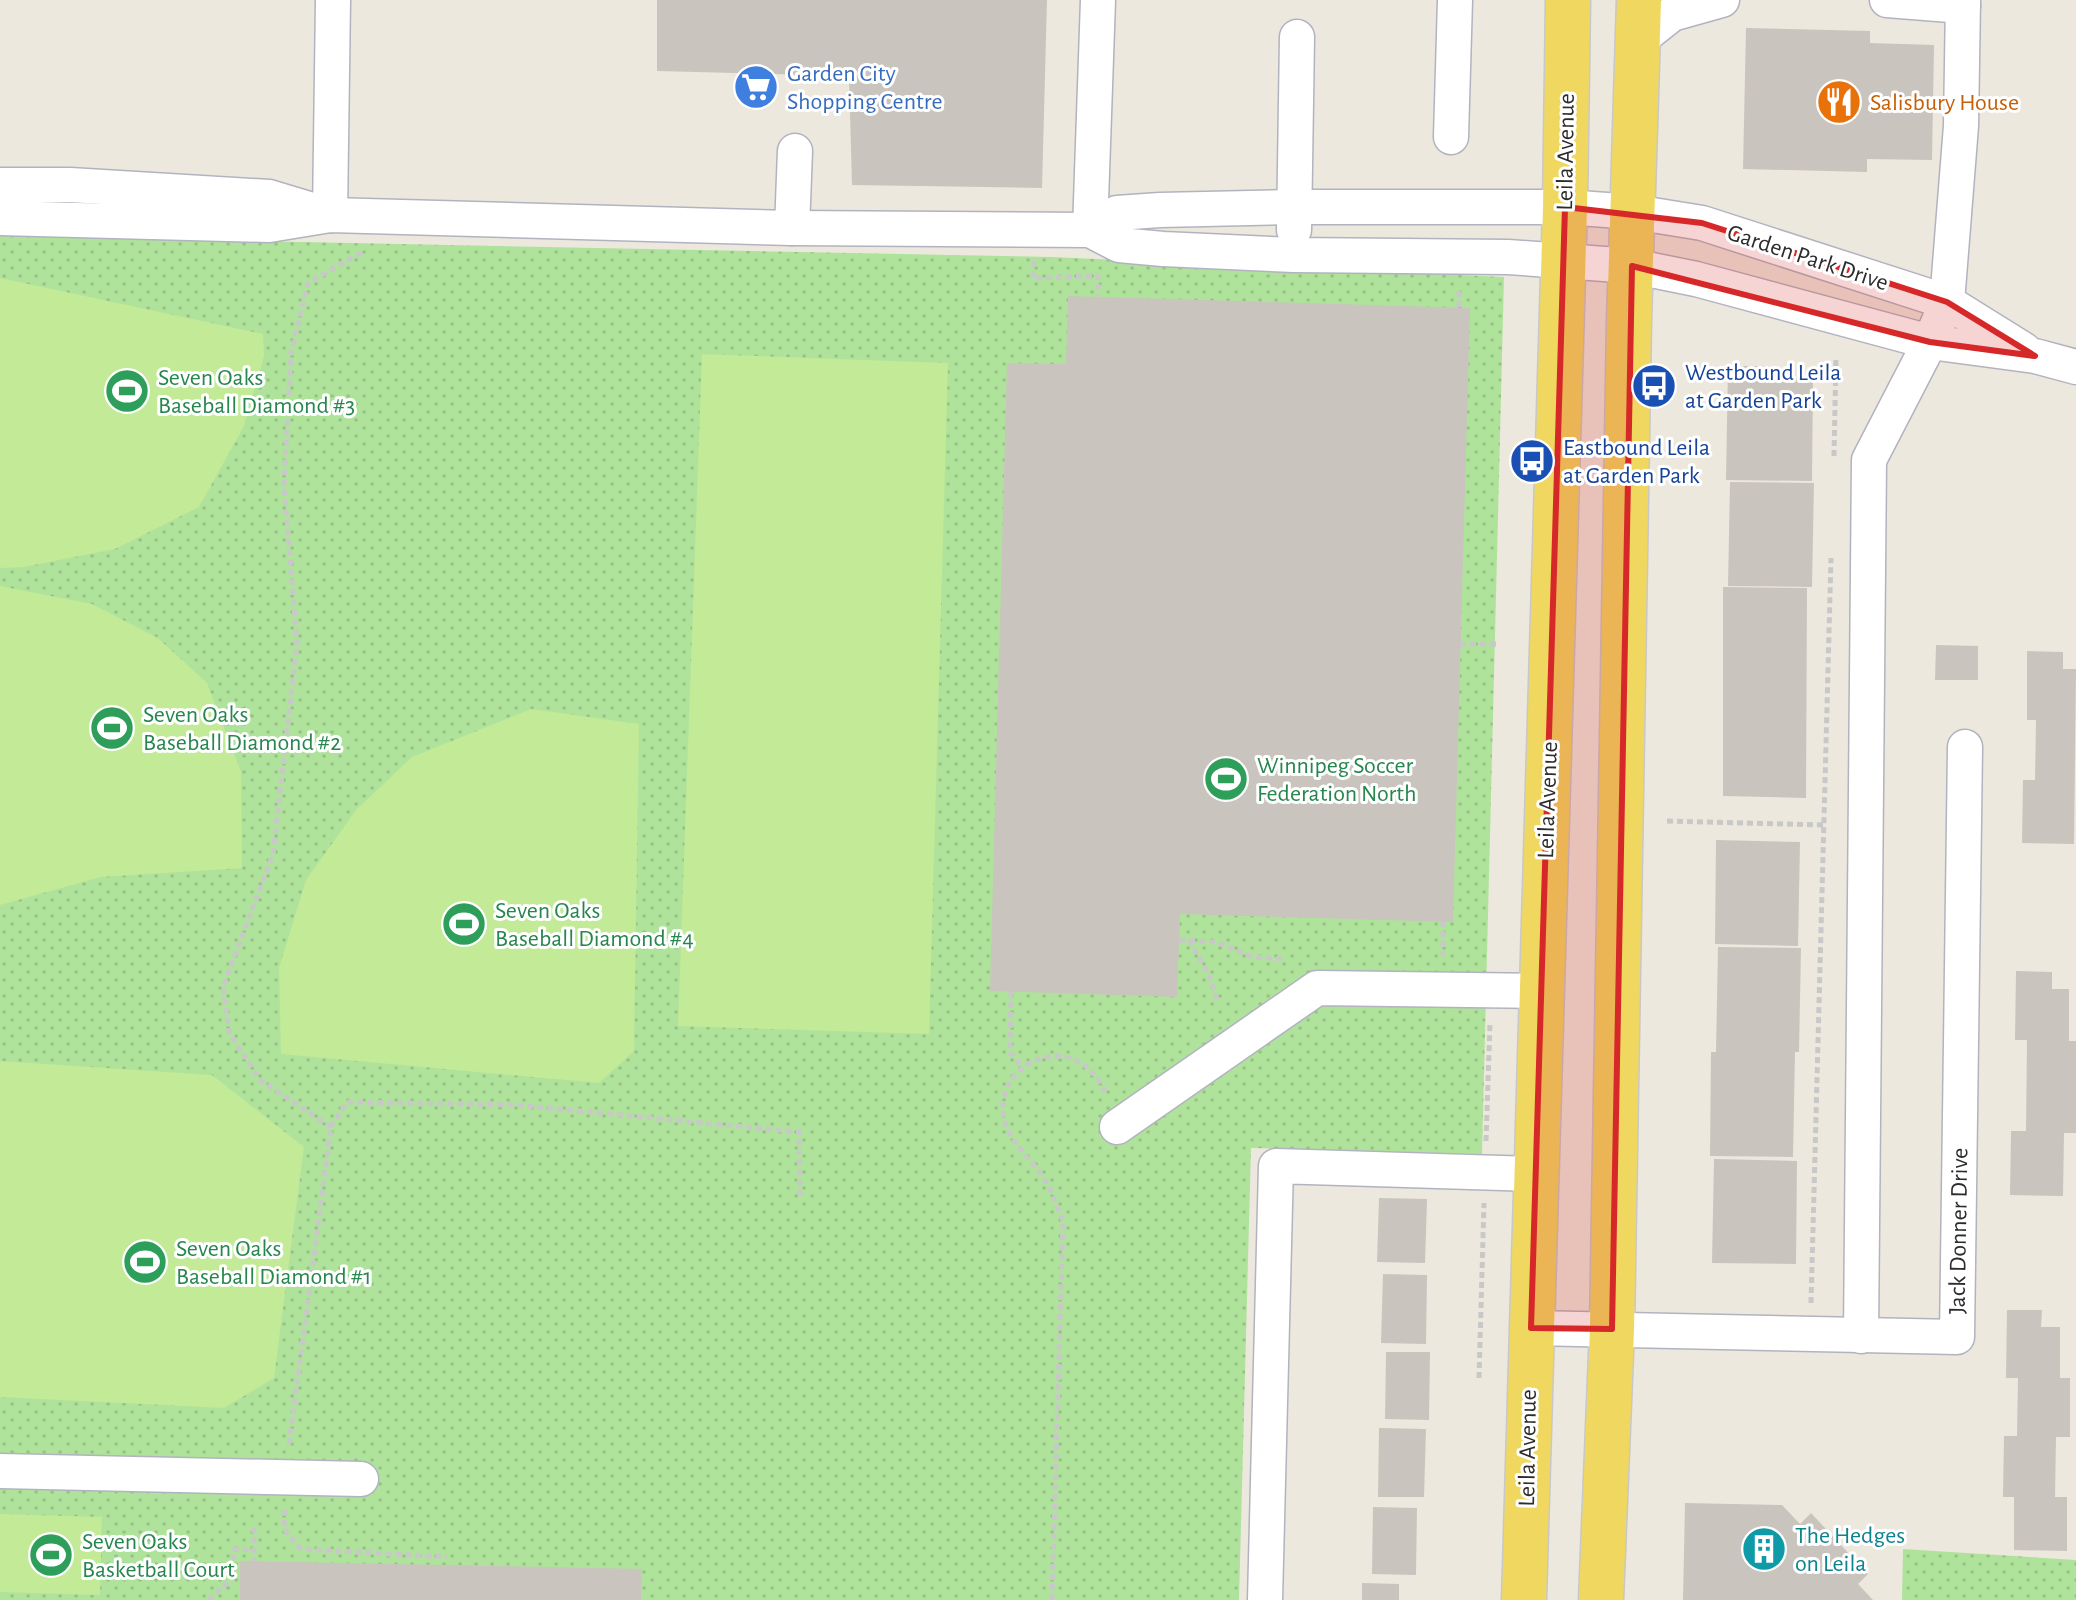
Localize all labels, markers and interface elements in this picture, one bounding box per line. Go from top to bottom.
place label: Garden City Shopping Centre [787,62,943,114]
supermarket icon: Garden City Shopping Centre [732,63,780,111]
restaurant icon: Salisbury House [1815,78,1863,126]
place label: Salisbury House [1870,91,2019,115]
street label: Leila Avenue [1553,93,1579,211]
street label: Garden Park Drive [1724,221,1891,295]
place label: Westbound Leila at Garden Park [1685,361,1841,413]
bus stop icon: Westbound Leila at Garden Park [1630,362,1678,410]
place label: Seven Oaks Baseball Diamond #3 [158,366,355,418]
sports icon: Seven Oaks Baseball Diamond #3 [103,367,151,415]
place label: Eastbound Leila at Garden Park [1563,436,1710,488]
bus stop icon: Eastbound Leila at Garden Park [1508,437,1556,485]
place label: Seven Oaks Baseball Diamond #2 [143,703,341,755]
sports icon: Seven Oaks Baseball Diamond #2 [88,704,136,752]
street label: Leila Avenue [1534,741,1562,859]
place label: Winnipeg Soccer Federation North [1257,754,1416,806]
sports icon: Winnipeg Soccer Federation North [1202,755,1250,803]
place label: Seven Oaks Baseball Diamond #4 [495,899,694,951]
sports icon: Seven Oaks Baseball Diamond #4 [440,900,488,948]
street label: Jack Donner Drive [1946,1148,1972,1314]
place label: Seven Oaks Baseball Diamond #1 [176,1237,371,1289]
sports icon: Seven Oaks Baseball Diamond #1 [121,1238,169,1286]
street label: Leila Avenue [1515,1389,1541,1507]
place label: The Hedges on Leila [1795,1524,1905,1576]
building icon: The Hedges on Leila [1740,1525,1788,1573]
place label: Seven Oaks Basketball Court [82,1530,235,1582]
sports icon: Seven Oaks Basketball Court [27,1531,75,1579]

